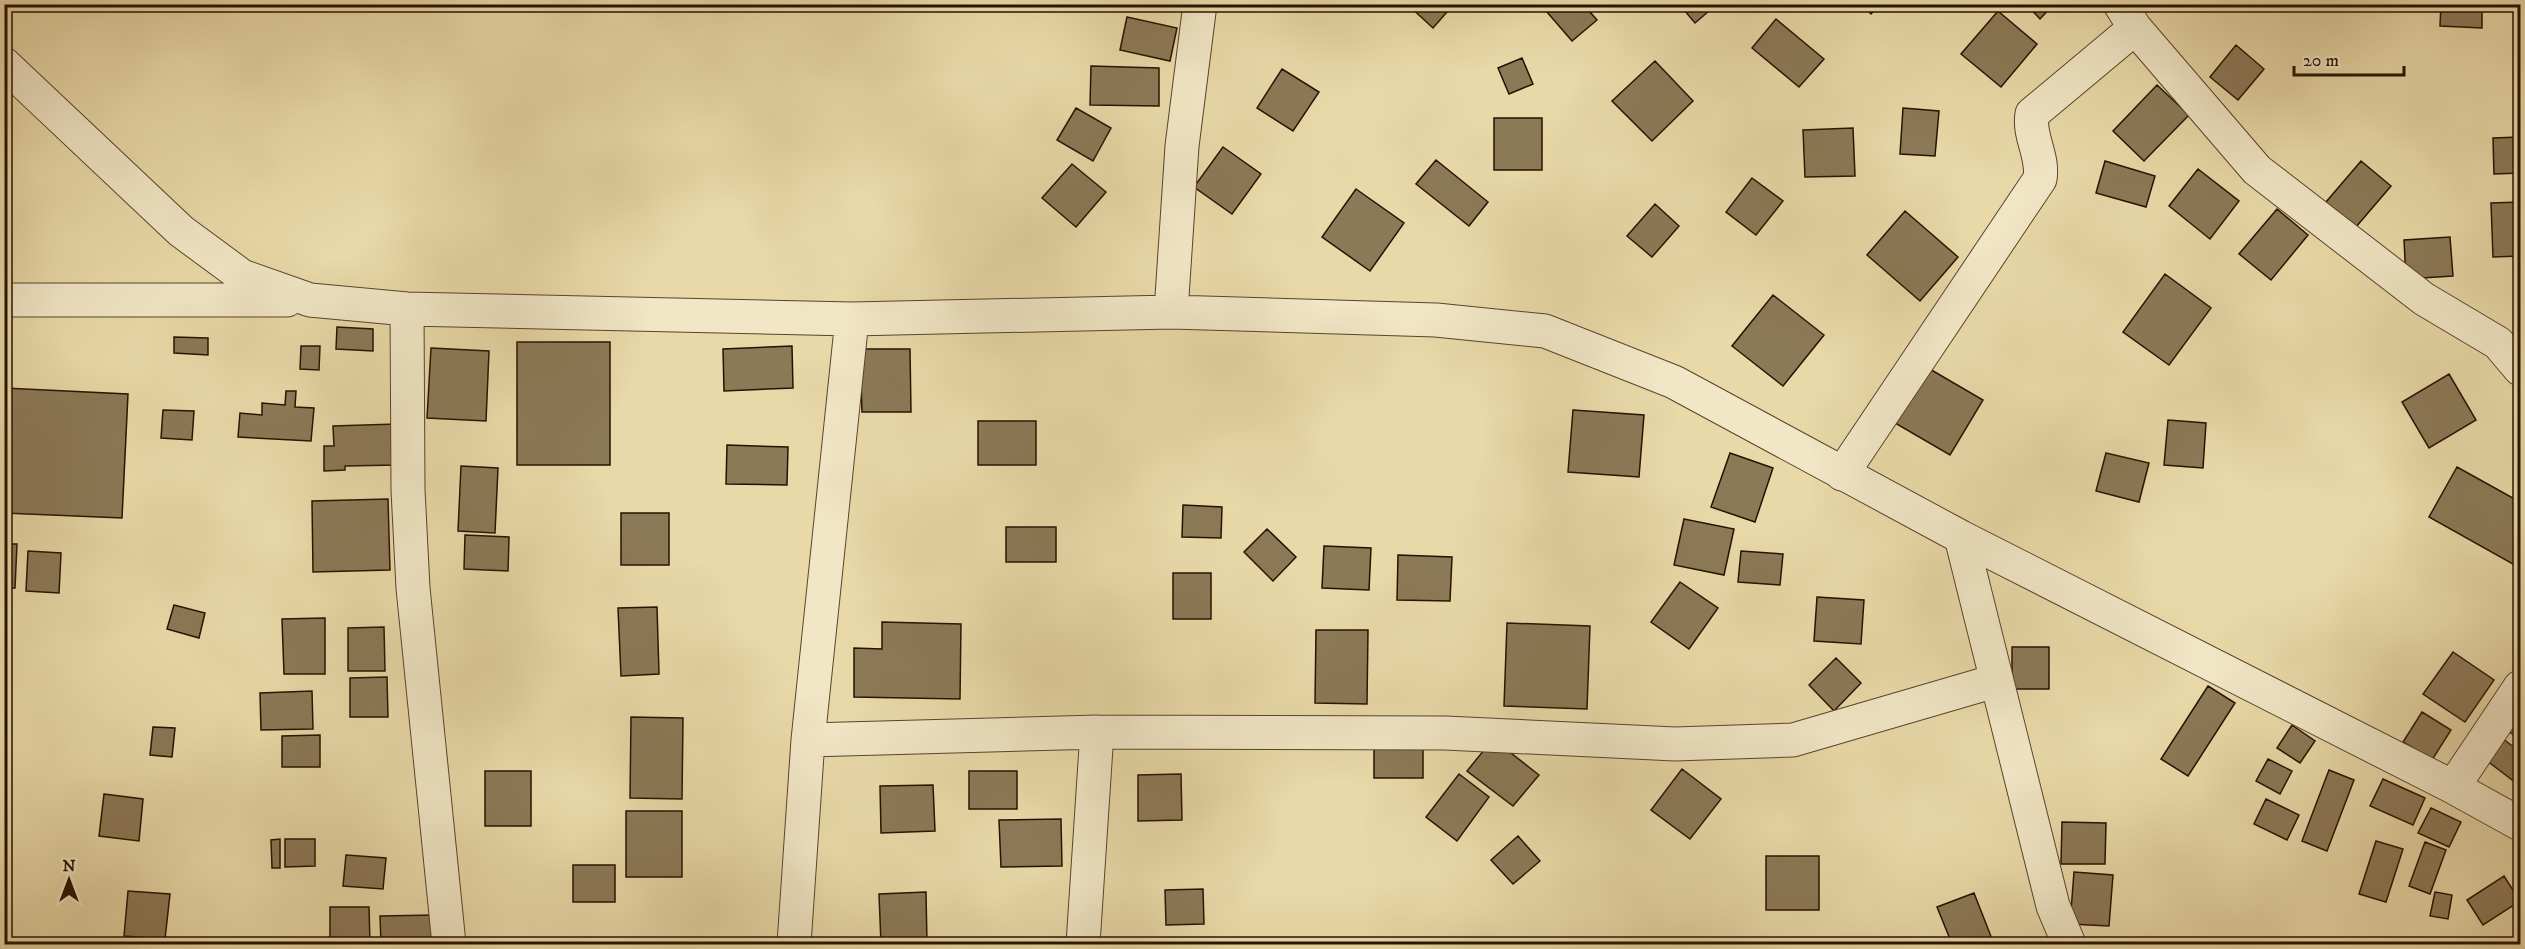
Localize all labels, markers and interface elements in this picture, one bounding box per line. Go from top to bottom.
scale bar [2294,39,2404,77]
text: 20 m [2303,50,2339,72]
north arrow [39,850,99,910]
text: N [62,856,76,876]

